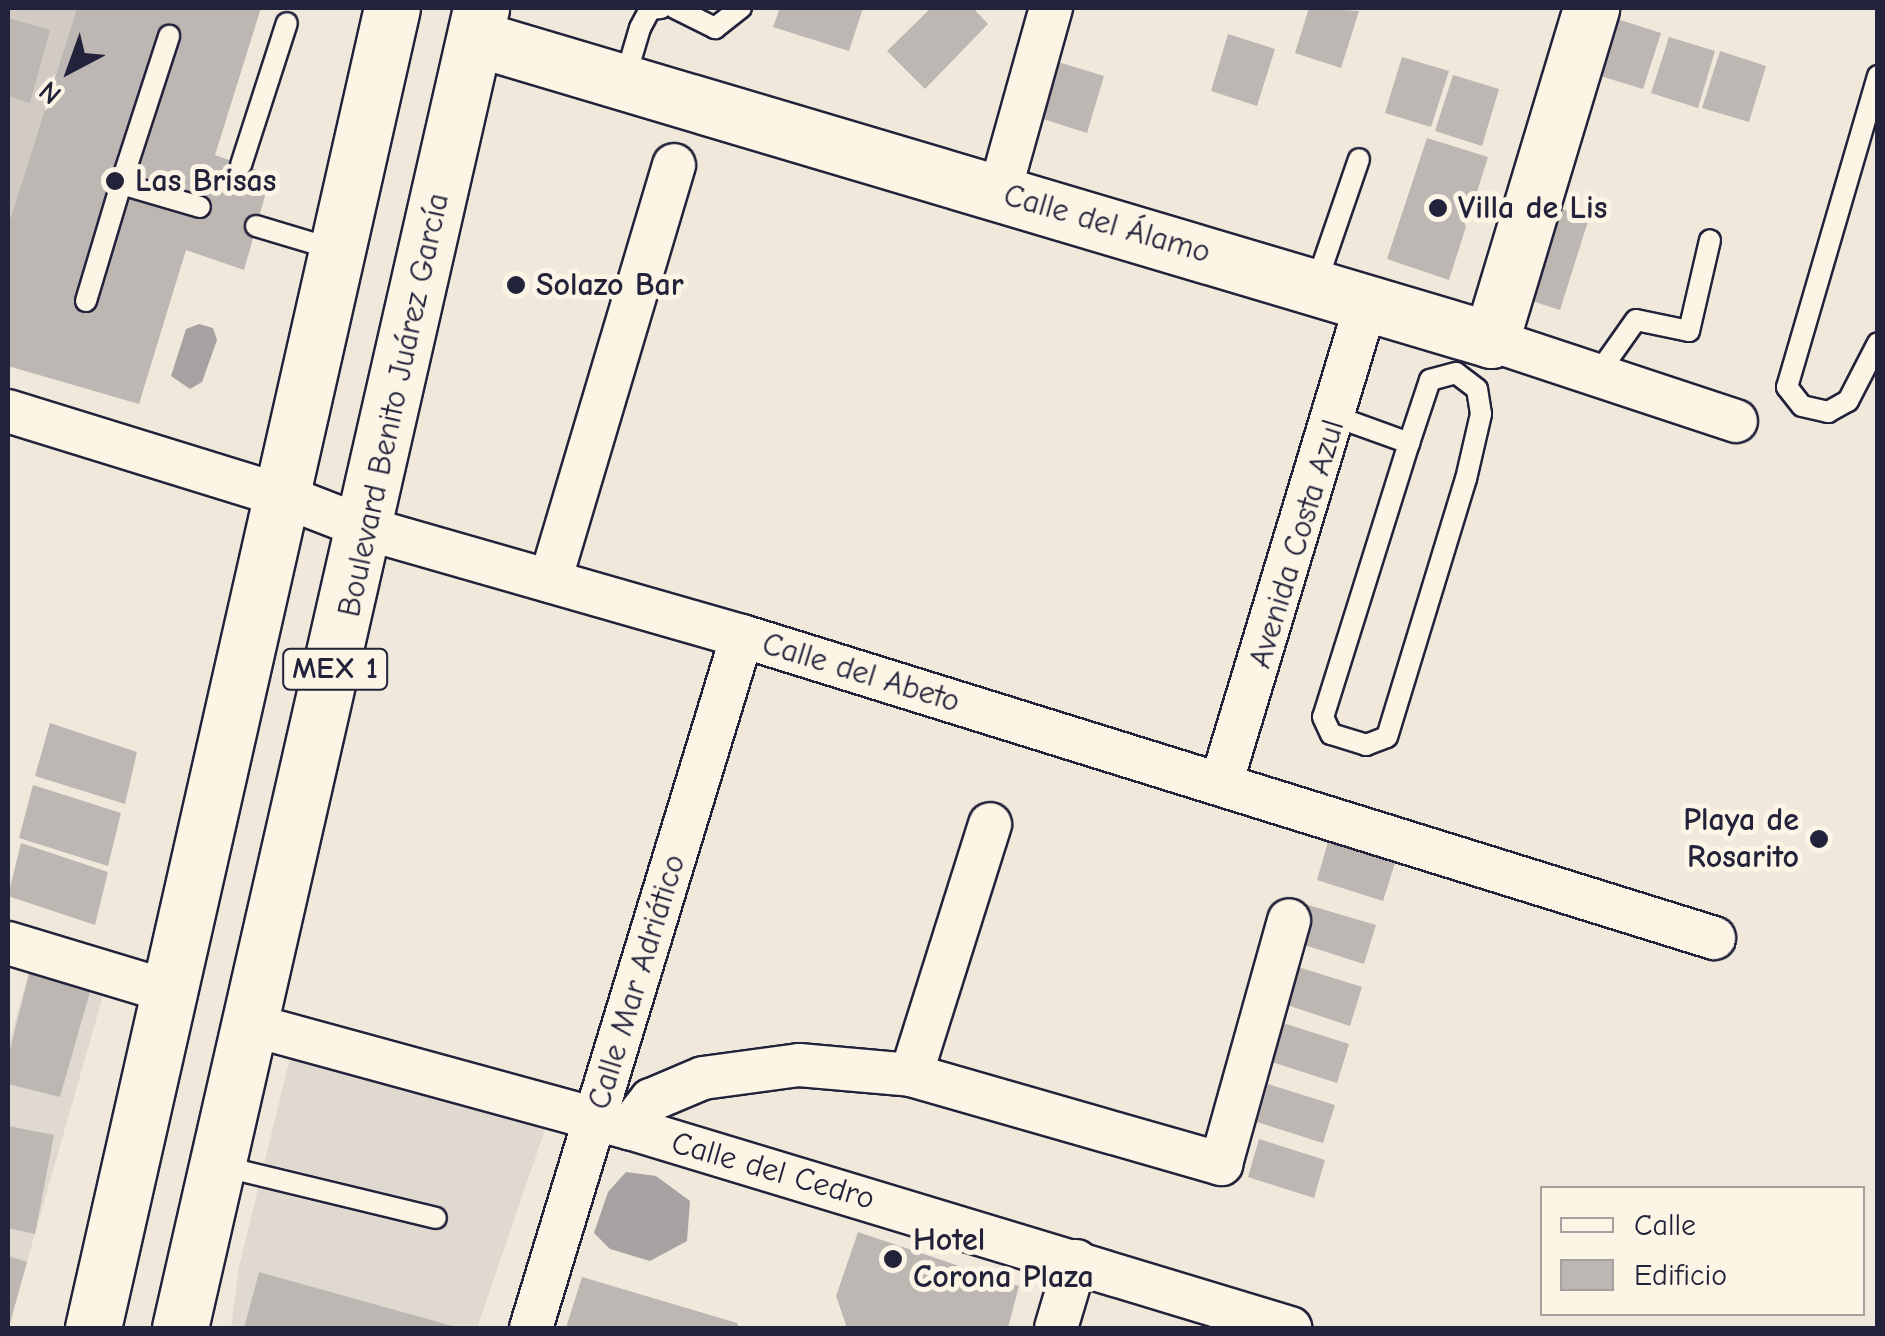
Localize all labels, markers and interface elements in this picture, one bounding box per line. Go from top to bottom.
north arrow [20,20,120,120]
text: N [33,75,68,111]
place label: Las Brisas [135,162,276,200]
marker: Las Brisas [104,170,126,192]
street label: Calle del Álamo [999,176,1215,272]
place label: Villa de Lis [1458,189,1607,227]
street label: Boulevard Benito Juárez García [330,190,458,620]
marker: Villa de Lis [1427,197,1449,219]
place label: Solazo Bar [536,266,684,304]
marker: Solazo Bar [505,274,527,296]
street label: Avenida Costa Azul [1241,415,1353,673]
street label: Calle del Abeto [758,625,964,721]
road number: MEX 1 [280,644,390,694]
place label: Playa de Rosarito [1683,802,1799,877]
marker: Playa de Rosarito [1808,828,1830,850]
street label: Calle Mar Adriático [580,850,694,1114]
street label: Calle del Cedro [667,1124,879,1218]
legend [1540,1186,1865,1316]
text: Calle [1634,1208,1696,1243]
place label: Hotel Corona Plaza [913,1222,1094,1297]
marker: Hotel Corona Plaza [882,1248,904,1270]
text: Edificio [1634,1258,1727,1293]

